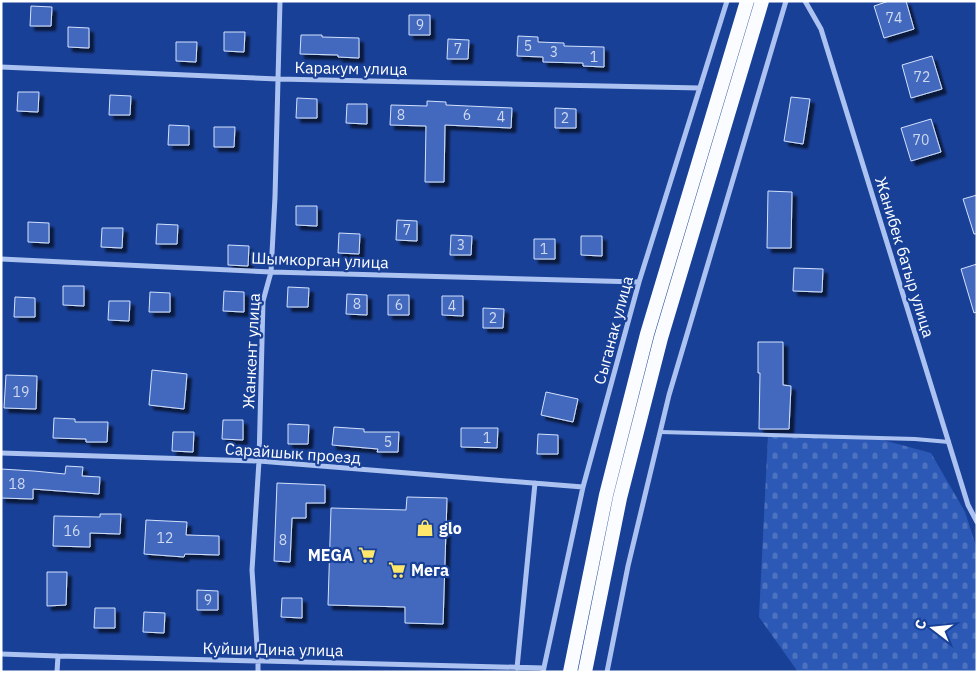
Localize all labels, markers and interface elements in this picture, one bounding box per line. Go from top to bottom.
house number: 74 [886,9,902,27]
house number: 9 [416,16,424,34]
house number: 5 [524,37,532,55]
house number: 7 [454,40,462,58]
house number: 3 [550,43,558,61]
house number: 1 [590,48,598,66]
street label: Каракум улица [294,57,408,79]
house number: 72 [914,68,930,86]
house number: 8 [397,106,405,124]
house number: 6 [463,106,471,124]
house number: 4 [497,108,505,126]
house number: 2 [561,109,569,127]
house number: 70 [913,131,929,149]
street label: Жанибек батыр улица [871,174,939,340]
house number: 7 [403,221,411,239]
house number: 3 [457,236,465,254]
house number: 1 [540,240,548,258]
street label: Шымкорган улица [251,248,390,272]
street label: Сыганак улица [589,273,637,387]
street label: Жанкент улица [238,292,264,409]
house number: 8 [353,295,361,313]
house number: 6 [395,296,403,314]
house number: 4 [448,297,456,315]
house number: 2 [489,309,497,327]
house number: 19 [13,383,29,401]
house number: 1 [483,429,491,447]
house number: 5 [384,433,392,451]
street label: Сарайшык проезд [224,438,362,468]
house number: 18 [9,475,25,493]
shop icon: glo [415,518,435,538]
place label: glo [439,518,462,538]
house number: 16 [64,522,80,540]
house number: 12 [157,529,173,547]
house number: 8 [279,531,287,549]
place label: MEGA [308,545,353,565]
supermarket icon: MEGA [357,545,377,565]
supermarket icon: Мега [387,560,407,580]
place label: Мега [411,560,449,580]
house number: 9 [204,591,212,609]
north arrow [908,603,958,653]
text: С [911,618,930,631]
street label: Куйши Дина улица [203,638,344,660]

